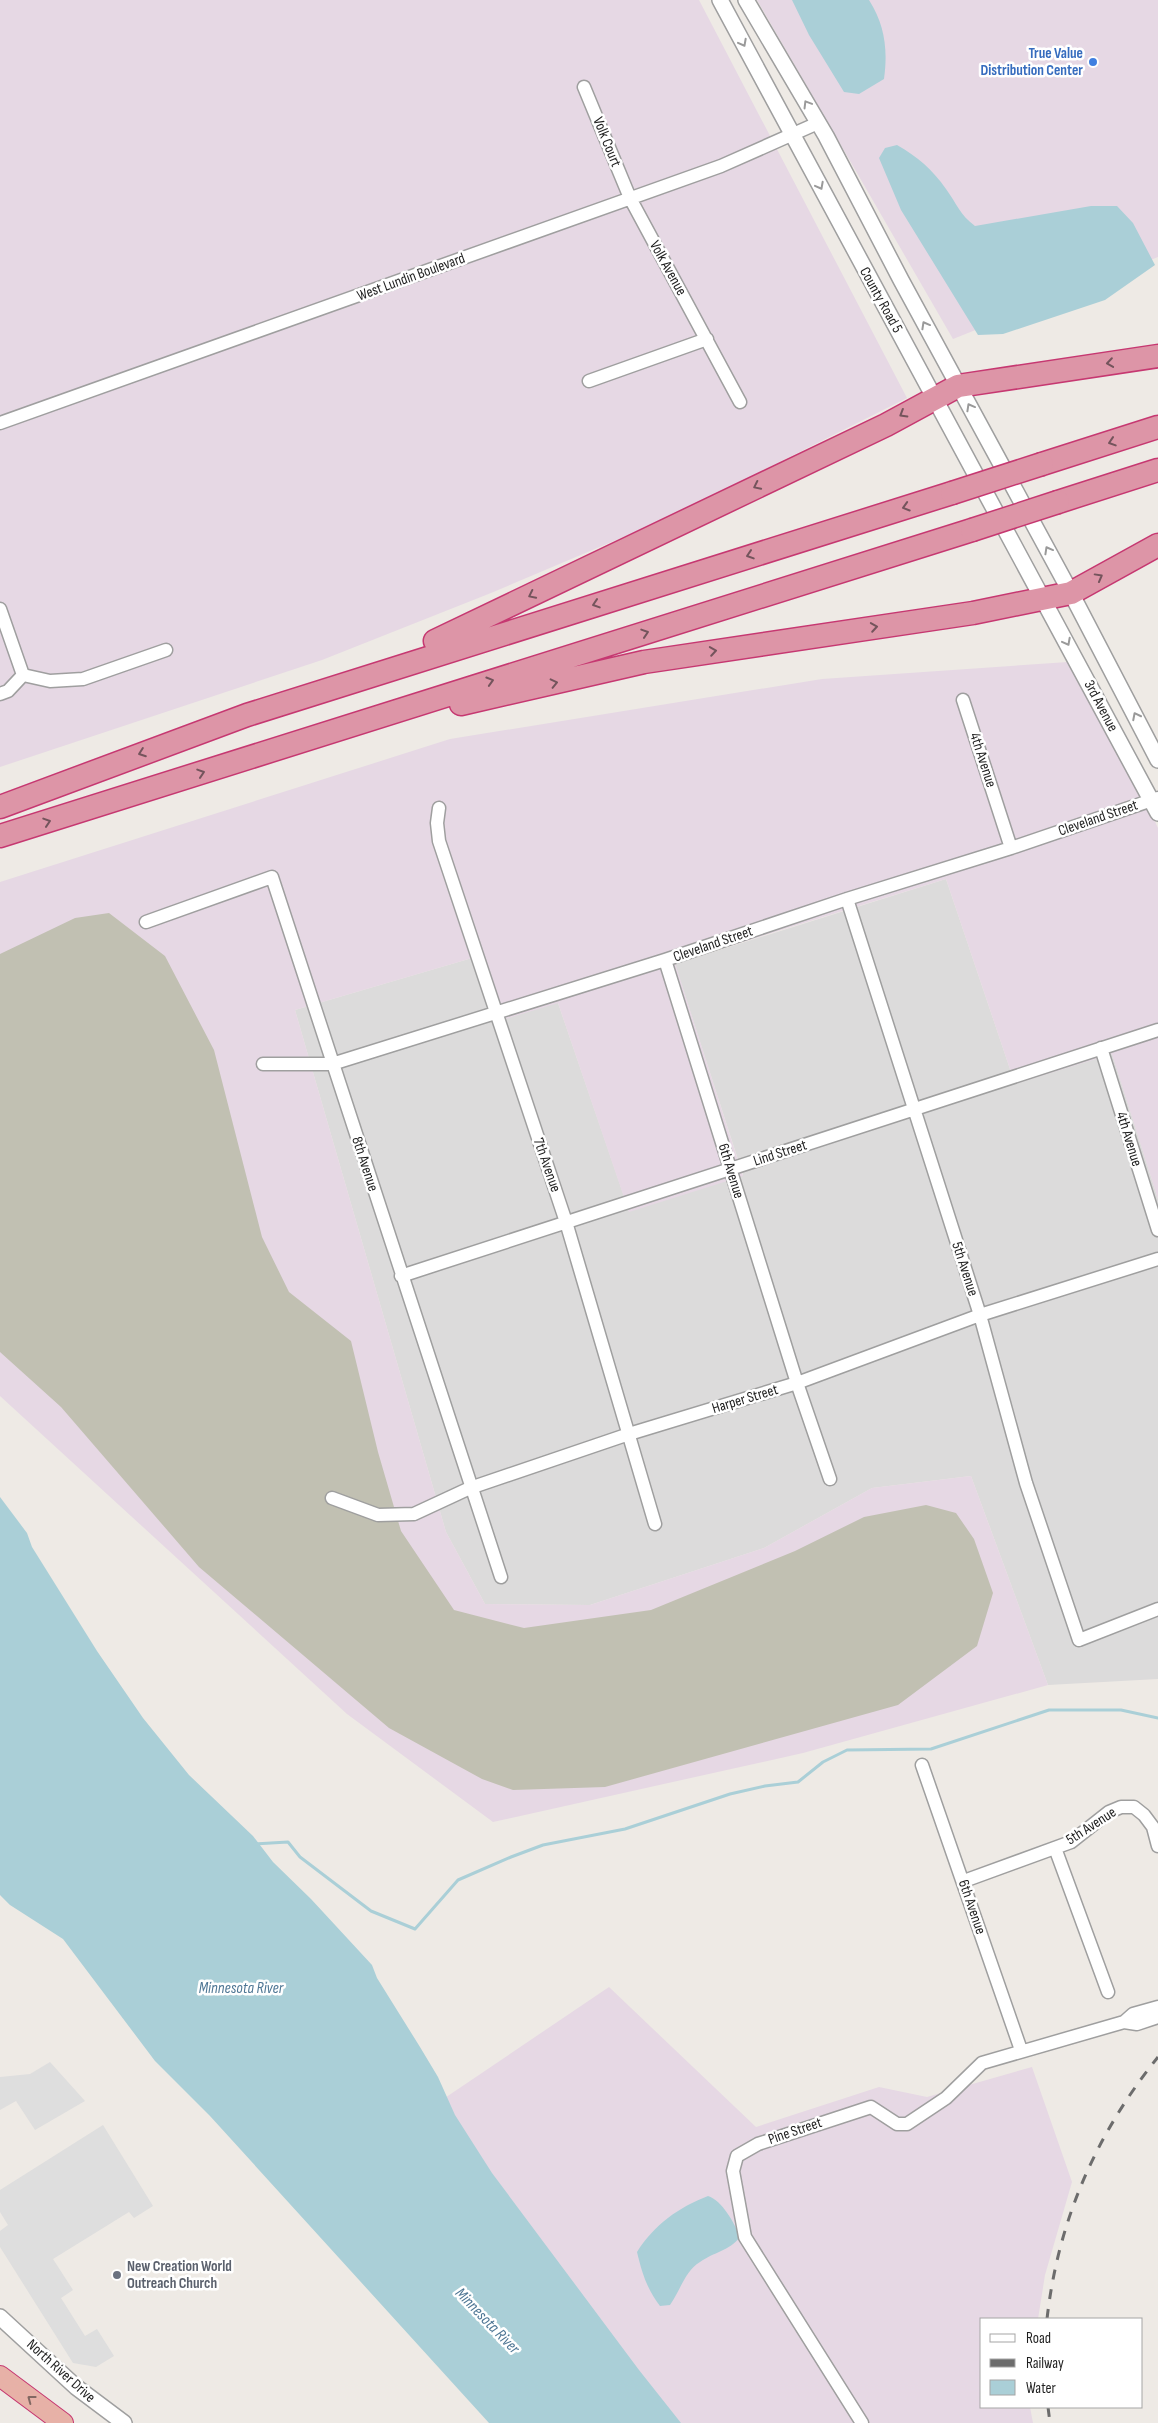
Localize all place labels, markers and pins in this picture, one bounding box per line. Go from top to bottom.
place label: True Value Distribution Center [981,44,1083,80]
marker: True Value Distribution Center [1087,56,1099,68]
place label: New Creation World Outreach Church [127,2257,232,2293]
marker: New Creation World Outreach Church [111,2269,123,2281]

